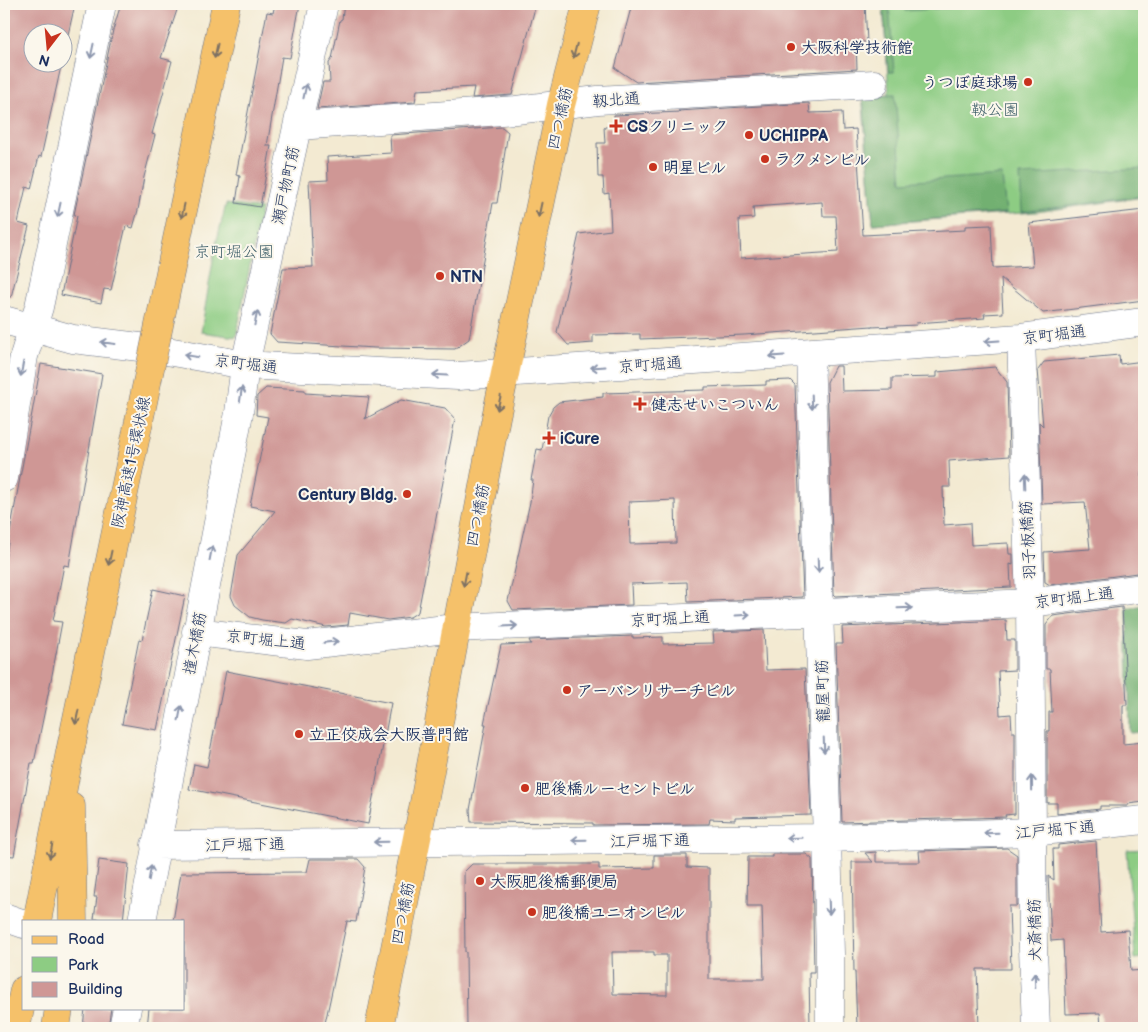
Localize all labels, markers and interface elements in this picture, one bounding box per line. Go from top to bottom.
north arrow [22,22,72,72]
place label: 大阪科学技術館 [801,39,913,58]
marker: 大阪科学技術館 [785,41,797,53]
one-way arrow [570,42,579,58]
one-way arrow [87,43,96,59]
one-way arrow [211,43,221,59]
text: N [37,50,52,70]
place label: うつぼ庭球場 [922,74,1018,93]
marker: うつぼ庭球場 [1022,76,1034,88]
one-way arrow [301,83,310,99]
street label: 四つ橋筋 [544,85,577,152]
street label: 靱北通 [591,89,641,112]
park label: 靱公園 [971,101,1019,120]
place label: CSクリニック [627,118,728,137]
marker: CSクリニック [609,119,623,133]
place label: UCHIPPA [759,127,828,146]
marker: UCHIPPA [743,129,755,141]
street label: 瀬戸物町筋 [269,144,304,226]
place label: ラクメンビル [775,151,870,170]
marker: ラクメンビル [759,153,771,165]
place label: 明星ビル [663,159,727,178]
marker: 明星ビル [647,161,659,173]
one-way arrow [535,201,544,217]
one-way arrow [54,202,63,218]
one-way arrow [178,202,187,218]
park label: 京町堀公園 [194,243,274,262]
place label: NTN [450,268,483,287]
marker: NTN [434,270,446,282]
one-way arrow [252,310,261,326]
street label: 京町堀通 [1021,322,1087,349]
one-way arrow [984,336,1000,345]
one-way arrow [100,338,116,348]
one-way arrow [183,350,199,360]
street label: 京町堀通 [213,351,279,378]
one-way arrow [769,351,785,360]
street label: 京町堀通 [618,354,683,377]
one-way arrow [17,360,27,376]
one-way arrow [590,362,606,372]
one-way arrow [432,371,448,380]
one-way arrow [237,386,247,402]
one-way arrow [494,394,503,410]
one-way arrow [807,394,817,410]
street label: 阪神高速1号環状線 [108,395,155,530]
place label: 健志せいこついん [651,396,779,415]
marker: 健志せいこついん [633,397,647,411]
place label: iCure [560,430,599,449]
marker: iCure [542,431,556,445]
one-way arrow [1020,473,1029,489]
street label: 四つ橋筋 [463,482,494,549]
place label: Century Bldg. [298,486,397,505]
marker: Century Bldg. [401,488,413,500]
street label: 羽子板橋筋 [1017,499,1040,580]
one-way arrow [206,546,216,562]
one-way arrow [105,550,115,566]
one-way arrow [813,556,823,572]
one-way arrow [459,571,469,587]
street label: 京町堀上通 [1033,584,1115,613]
one-way arrow [897,603,913,612]
street label: 京町堀上通 [630,608,711,631]
street label: 撞木橋筋 [180,610,211,677]
one-way arrow [734,610,750,620]
one-way arrow [502,621,518,630]
street label: 京町堀上通 [225,627,307,654]
one-way arrow [323,637,339,647]
street label: 籠屋町筋 [813,659,834,723]
place label: アーバンリサーチビル [577,682,736,701]
marker: アーバンリサーチビル [561,684,573,696]
one-way arrow [176,705,186,721]
one-way arrow [72,709,81,725]
place label: 立正佼成会大阪普門館 [309,726,469,745]
marker: 立正佼成会大阪普門館 [293,728,305,740]
one-way arrow [819,736,829,752]
one-way arrow [1027,776,1037,792]
place label: 肥後橋ルーセントビル [535,780,695,799]
marker: 肥後橋ルーセントビル [519,782,531,794]
street label: 江戸堀下通 [1014,818,1096,843]
one-way arrow [983,829,999,838]
street label: 江戸堀下通 [610,831,690,852]
one-way arrow [786,833,802,843]
street label: 江戸堀下通 [205,835,285,856]
one-way arrow [571,835,588,845]
one-way arrow [374,837,390,847]
one-way arrow [45,843,55,859]
one-way arrow [146,865,156,881]
place label: 大阪肥後橋郵便局 [490,873,618,892]
marker: 大阪肥後橋郵便局 [474,875,486,887]
street label: 四つ橋筋 [388,880,419,947]
one-way arrow [824,898,834,915]
street label: 犬斎橋筋 [1025,898,1046,962]
place label: 肥後橋ユニオンビル [542,904,686,923]
marker: 肥後橋ユニオンビル [526,906,538,918]
legend [22,920,185,1010]
text: Road [68,930,104,949]
text: Park [68,956,99,975]
one-way arrow [1030,972,1039,988]
text: Building [68,980,123,999]

